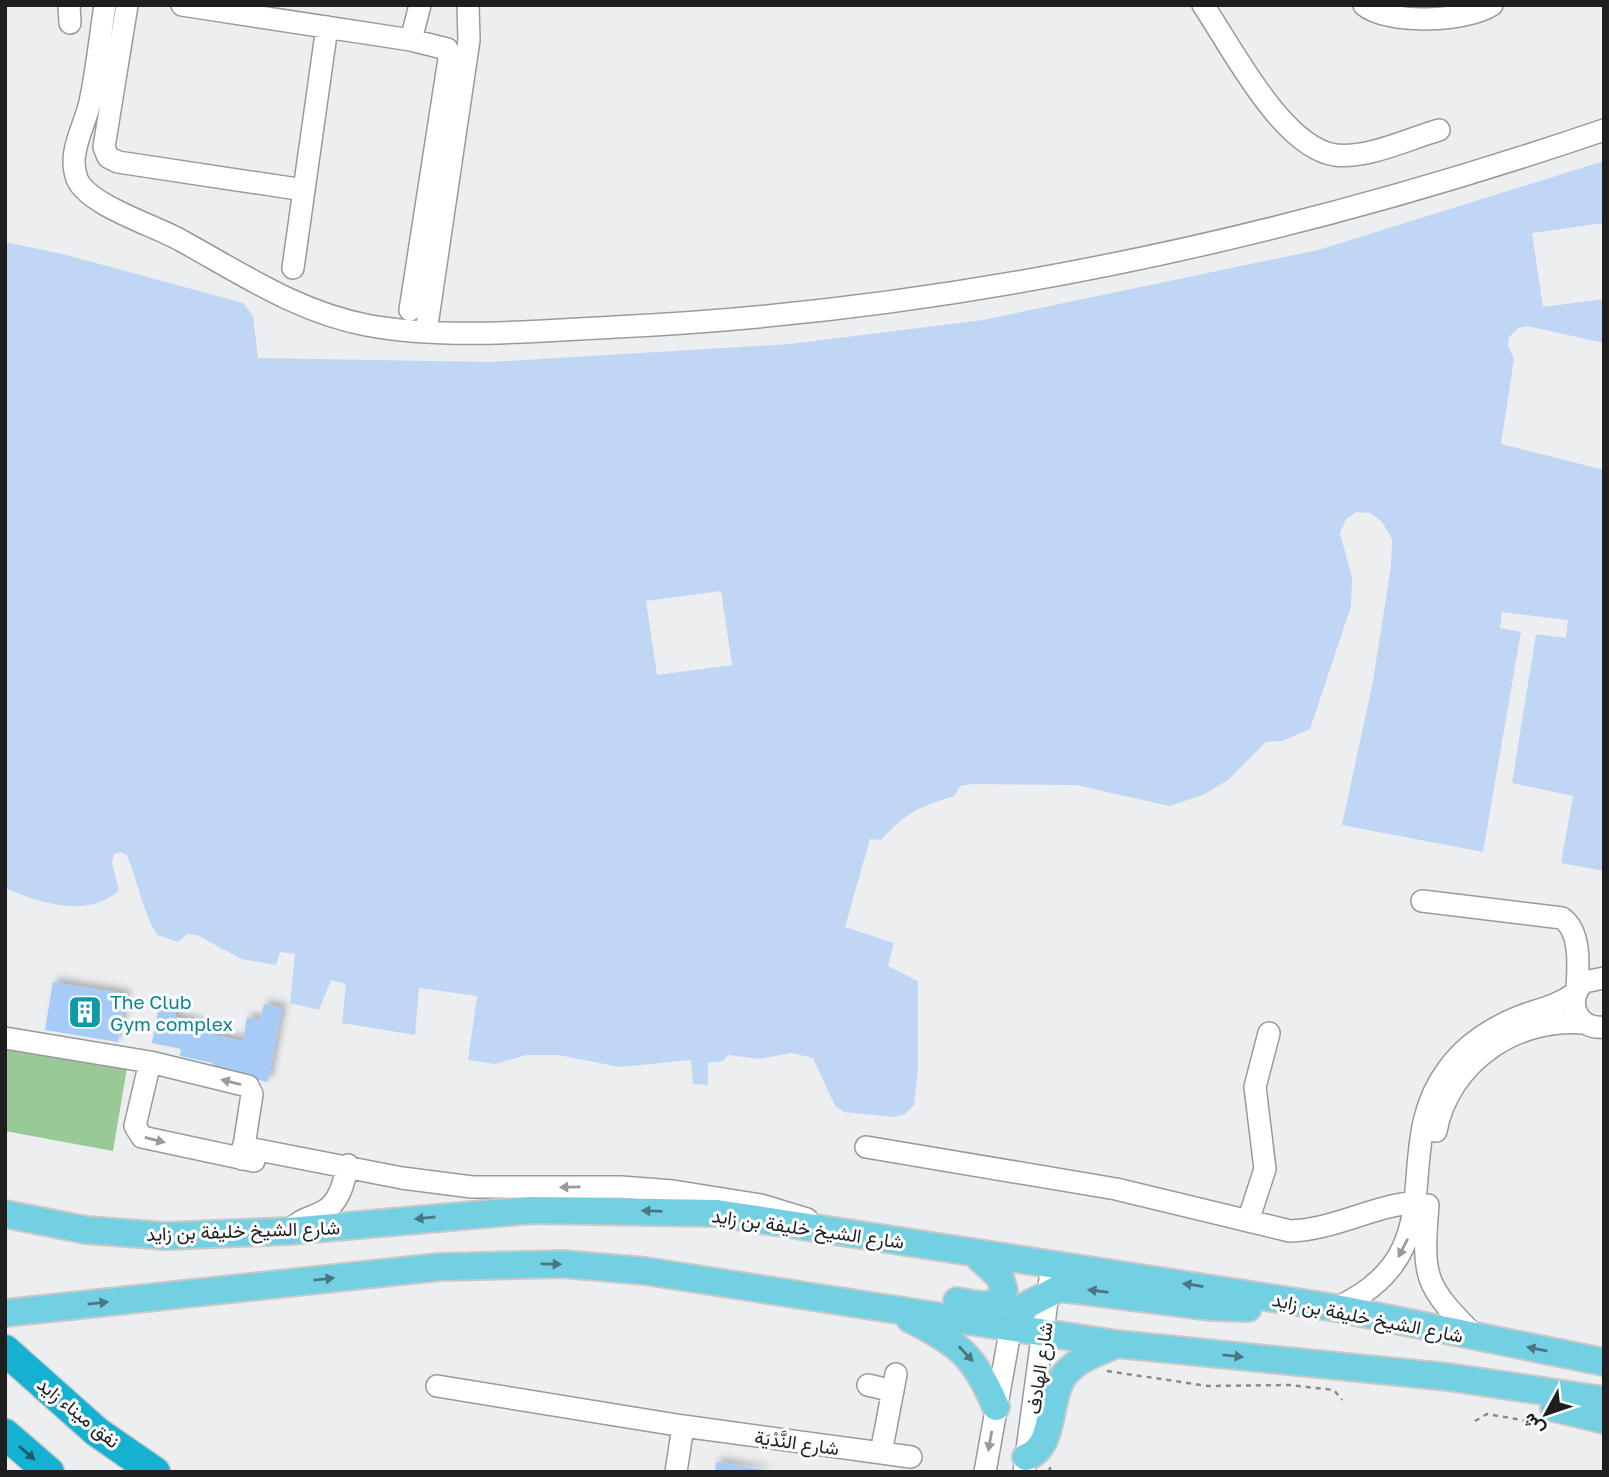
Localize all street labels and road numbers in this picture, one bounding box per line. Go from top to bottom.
street label: شارع الشيخ خليفة بن زايد [710,1203,906,1256]
street label: شارع الشيخ خليفة بن زايد [146,1215,340,1248]
street label: شارع الشيخ خليفة بن زايد [1270,1287,1465,1350]
street label: شارع الهادف [1021,1320,1059,1416]
street label: نفق ميناء زايد [33,1372,125,1453]
street label: شارع النَّدْيَة [753,1425,841,1461]

